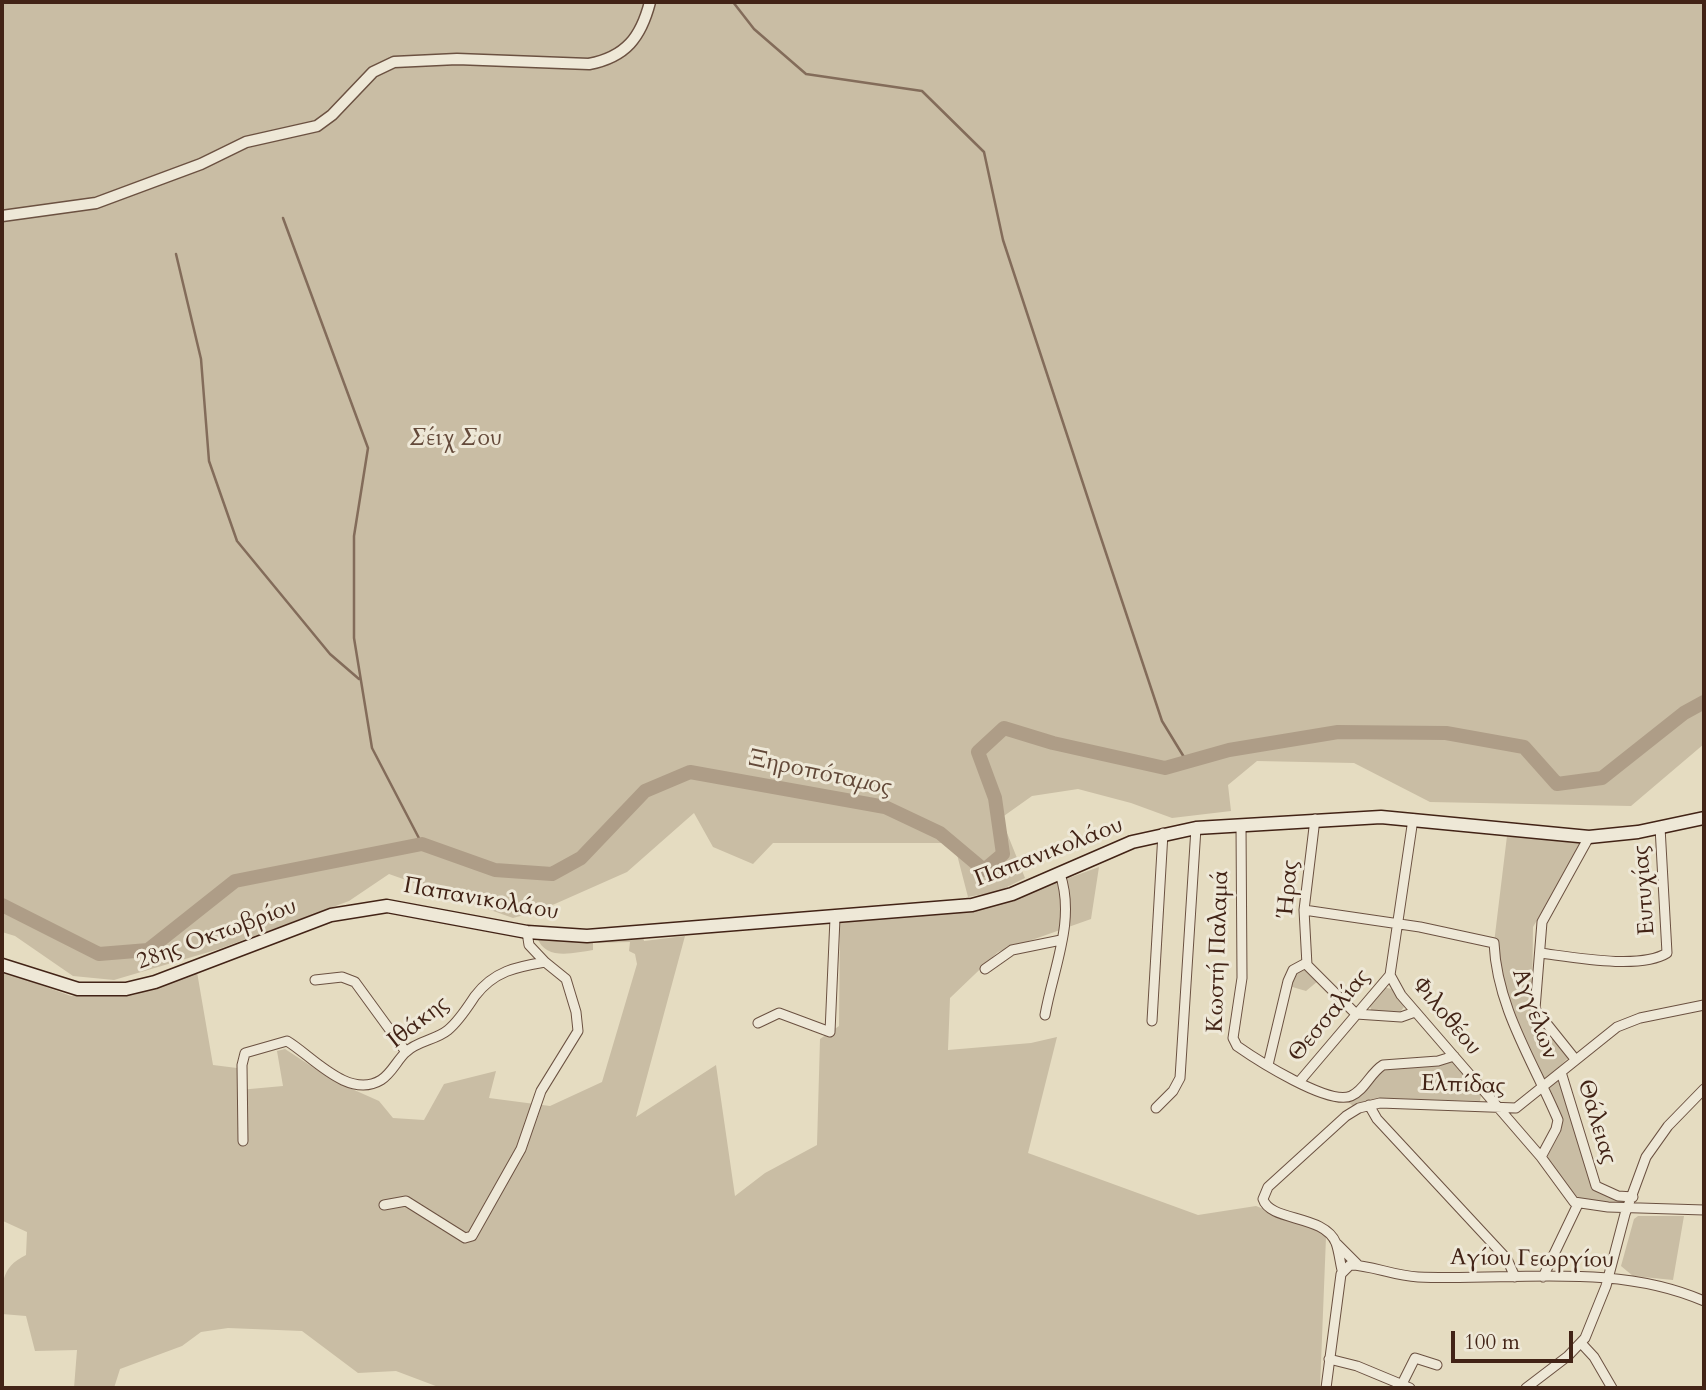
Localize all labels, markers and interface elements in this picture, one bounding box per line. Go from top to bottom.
park label: Σέιχ Σου [410,426,502,454]
water label: Ξηροπόταμος [746,745,894,803]
street label: Παπανικολάου [971,812,1127,894]
street label: Ευτυχίας [1628,844,1662,936]
street label: Ήρας [1273,859,1305,919]
street label: Κωστή Παλαμά [1202,869,1236,1033]
street label: Παπανικολάου [401,873,561,927]
street label: 28ης Οκτωβρίου [133,893,301,977]
street label: Θεσσαλίας [1283,964,1377,1068]
street label: Αγγέλων [1505,965,1563,1063]
street label: Φιλοθέου [1405,972,1487,1062]
street label: Ιθάκης [383,991,455,1055]
street label: Ελπίδας [1420,1071,1506,1101]
street label: Θάλειας [1570,1076,1622,1168]
street label: Αγίου Γεωργίου [1450,1245,1614,1275]
scale bar [1454,1316,1576,1360]
text: 100 m [1464,1328,1520,1357]

